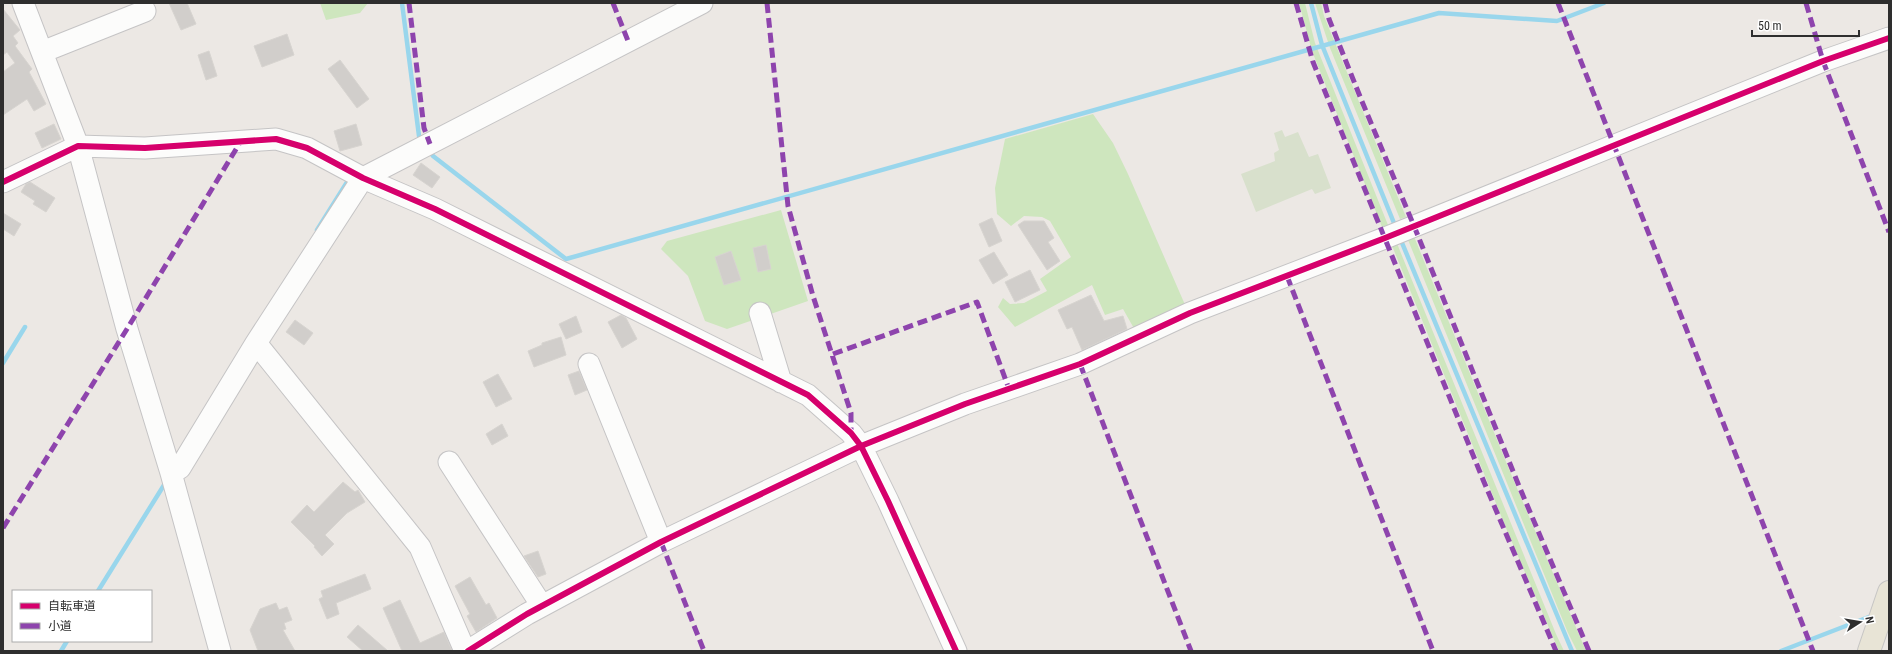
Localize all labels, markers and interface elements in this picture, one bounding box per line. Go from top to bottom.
scale bar [1752,12,1859,38]
text: 50 m [1758,19,1782,33]
legend [12,590,152,642]
text: 自転車道 [48,599,96,613]
north arrow [1840,602,1880,642]
text: N [1862,615,1876,625]
text: 小道 [48,619,72,633]

